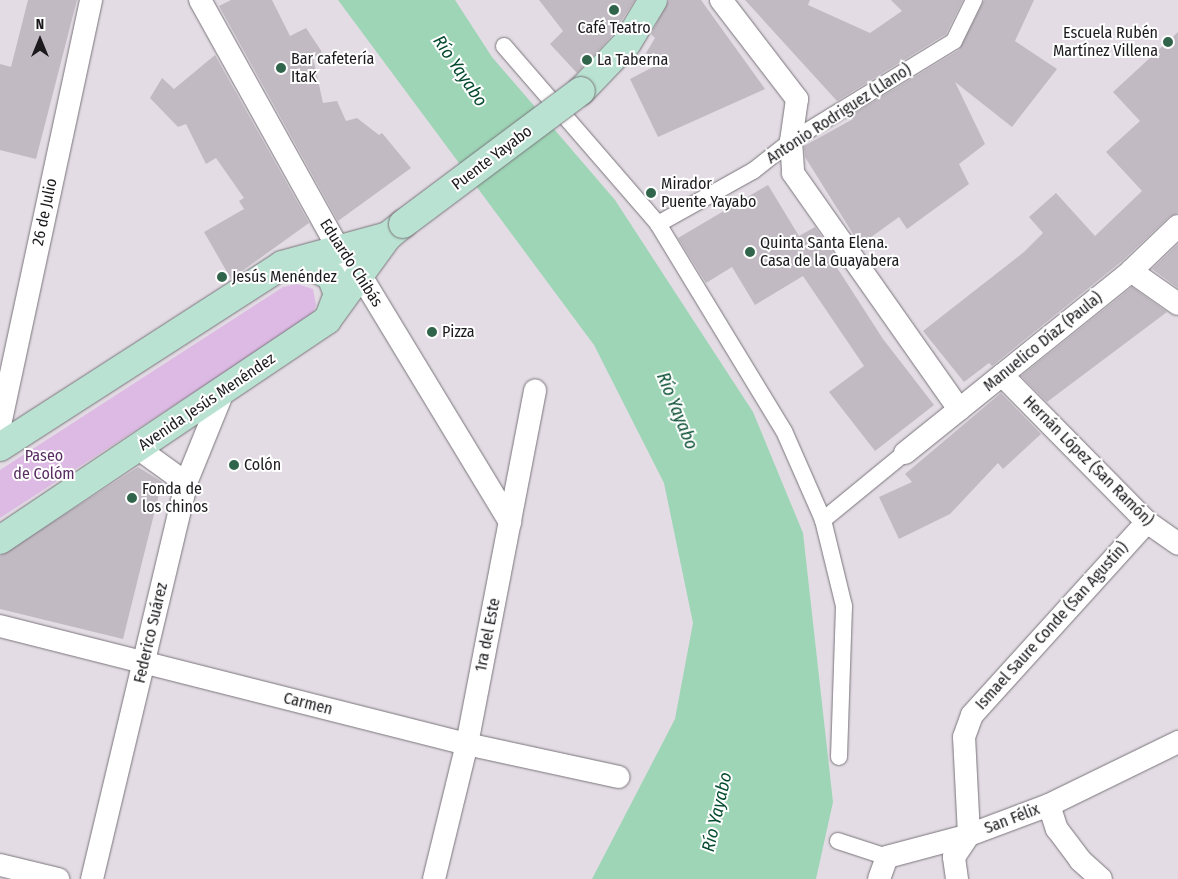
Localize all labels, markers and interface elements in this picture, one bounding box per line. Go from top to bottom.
marker: Café Teatro [608,4,620,16]
north arrow [15,15,65,65]
text: N [36,16,44,33]
place label: Café Teatro [577,18,651,38]
place label: Escuela Rubén Martínez Villena [1053,23,1158,61]
water label: Río Yayabo [428,31,492,111]
marker: Escuela Rubén Martínez Villena [1162,36,1174,48]
place label: Bar cafetería ItaK [291,49,374,87]
place label: La Taberna [597,50,668,70]
marker: La Taberna [581,54,593,66]
street label: Antonio Rodriguez (Llano) [763,60,915,168]
marker: Bar cafetería ItaK [275,62,287,74]
street label: Puente Yayabo [448,122,536,194]
place label: Mirador Puente Yayabo [661,174,756,212]
street label: 26 de Julio [28,177,62,247]
marker: Mirador Puente Yayabo [645,187,657,199]
street label: Eduardo Chibás [315,215,387,311]
place label: Quinta Santa Elena. Casa de la Guayabera [760,233,899,271]
marker: Quinta Santa Elena. Casa de la Guayabera [744,246,756,258]
place label: Jesús Menéndez [232,267,337,287]
marker: Jesús Menéndez [216,271,228,283]
street label: Manuelico Díaz (Paula) [980,288,1106,396]
place label: Pizza [442,322,475,342]
marker: Pizza [426,326,438,338]
street label: Avenida Jesús Menéndez [135,349,279,455]
water label: Río Yayabo [652,369,702,453]
street label: Hernán López (San Ramón) [1019,392,1157,530]
park label: Paseo de Colóm [13,446,75,484]
place label: Colón [244,455,281,475]
marker: Colón [228,459,240,471]
place label: Fonda de los chinos [142,479,208,517]
marker: Fonda de los chinos [126,492,138,504]
street label: Ismael Saure Conde (San Agustín) [972,538,1132,714]
street label: Federico Suárez [130,581,172,685]
street label: 1ra del Este [471,597,505,673]
street label: Carmen [281,689,335,719]
water label: Río Yayabo [697,770,737,854]
street label: San Félix [982,800,1042,838]

